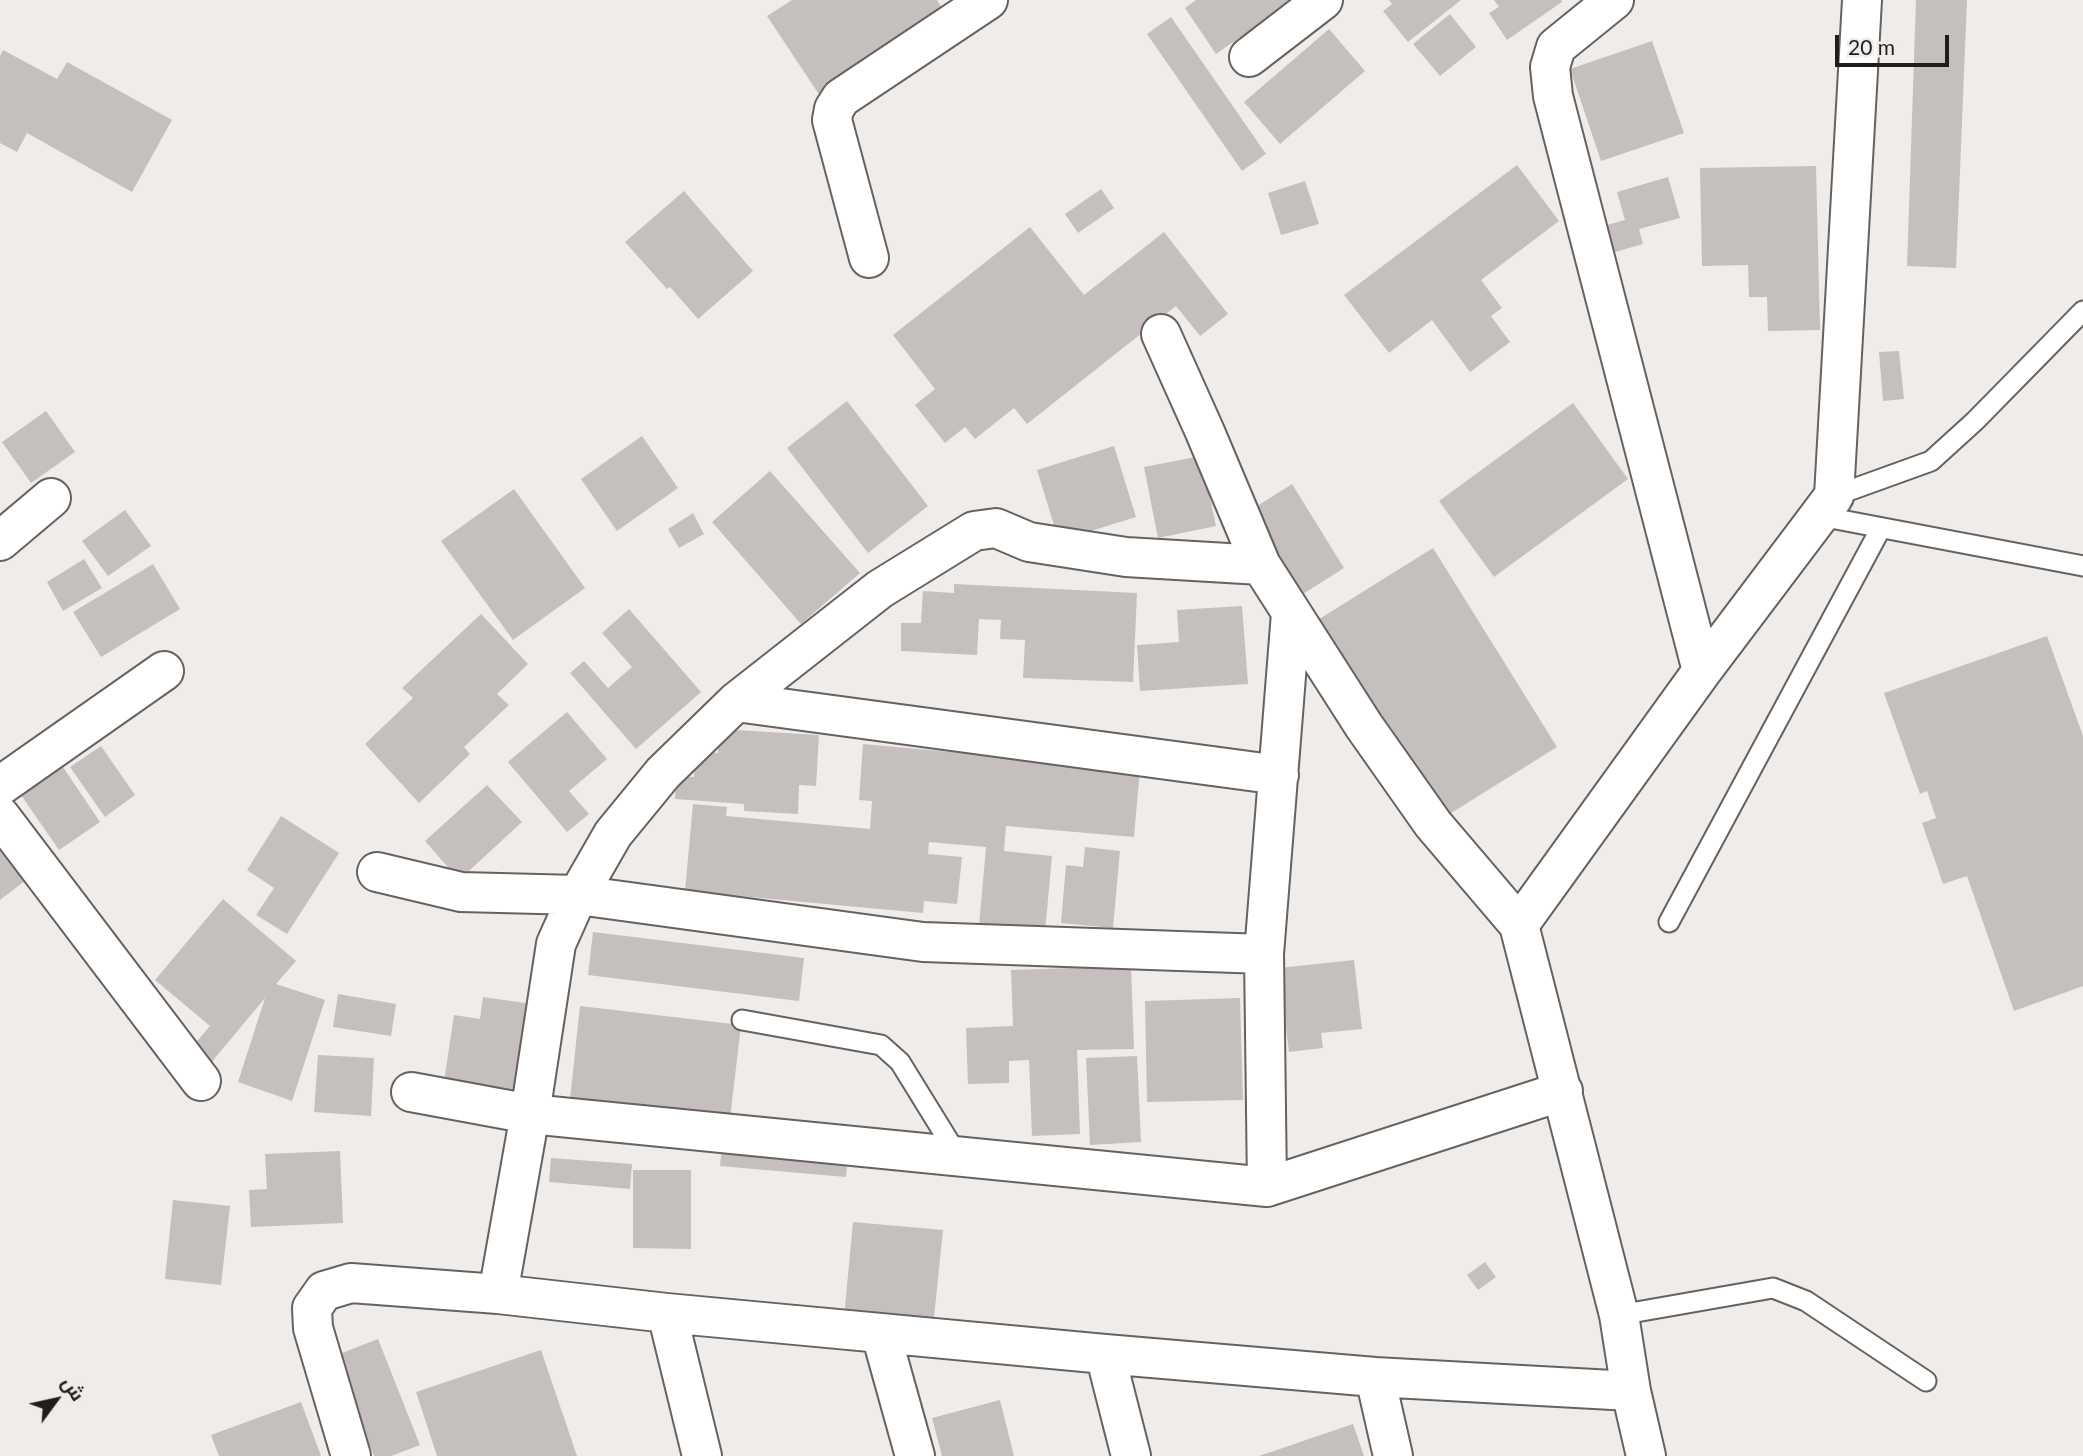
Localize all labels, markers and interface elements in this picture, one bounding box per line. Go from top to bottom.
scale bar [1838,21,1952,65]
text: 20 m [1848,34,1895,59]
north arrow [21,1365,91,1435]
text: ش [58,1372,90,1405]

